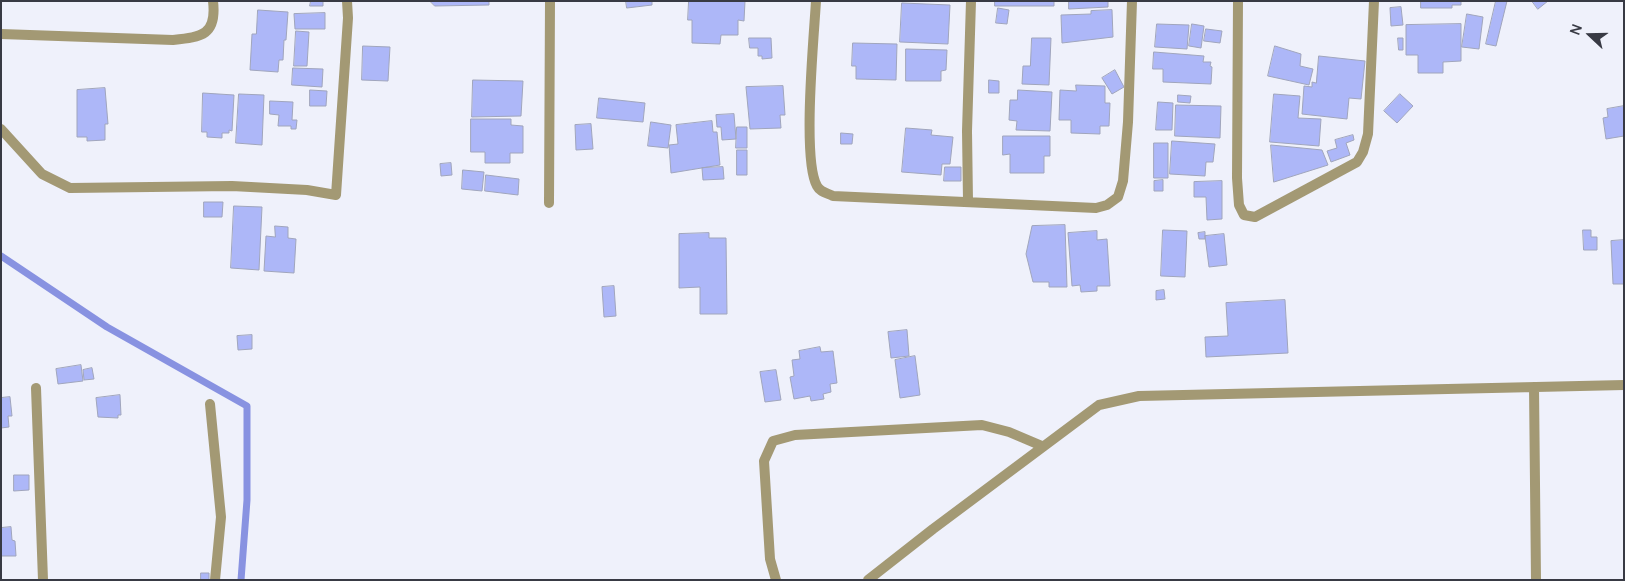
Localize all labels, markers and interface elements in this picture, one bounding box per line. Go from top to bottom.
north arrow [1565,10,1615,60]
text: N [1565,21,1586,38]

